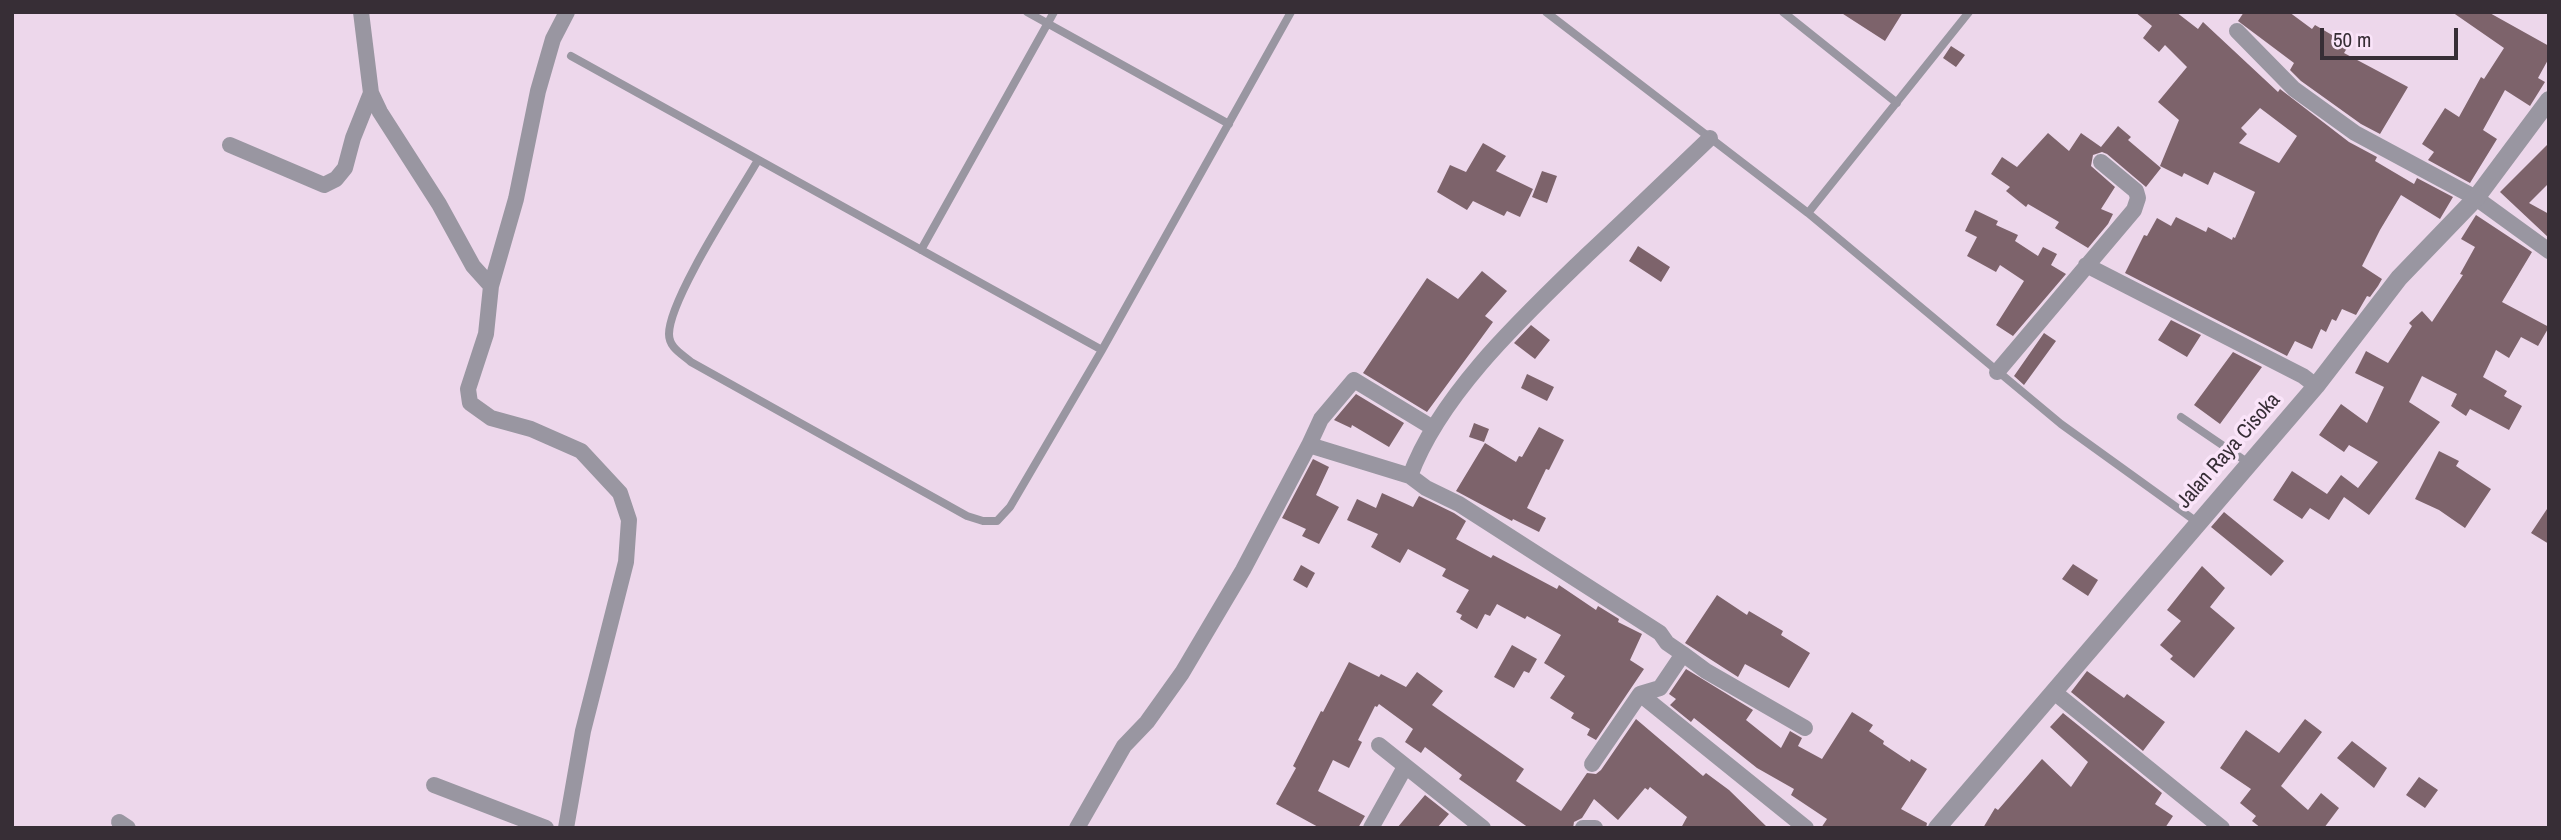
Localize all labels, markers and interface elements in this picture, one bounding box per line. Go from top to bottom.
scale bar [2323,14,2461,58]
text: 50 m [2333,25,2371,54]
street label: Jalan Raya Cisoka [2172,388,2286,514]

